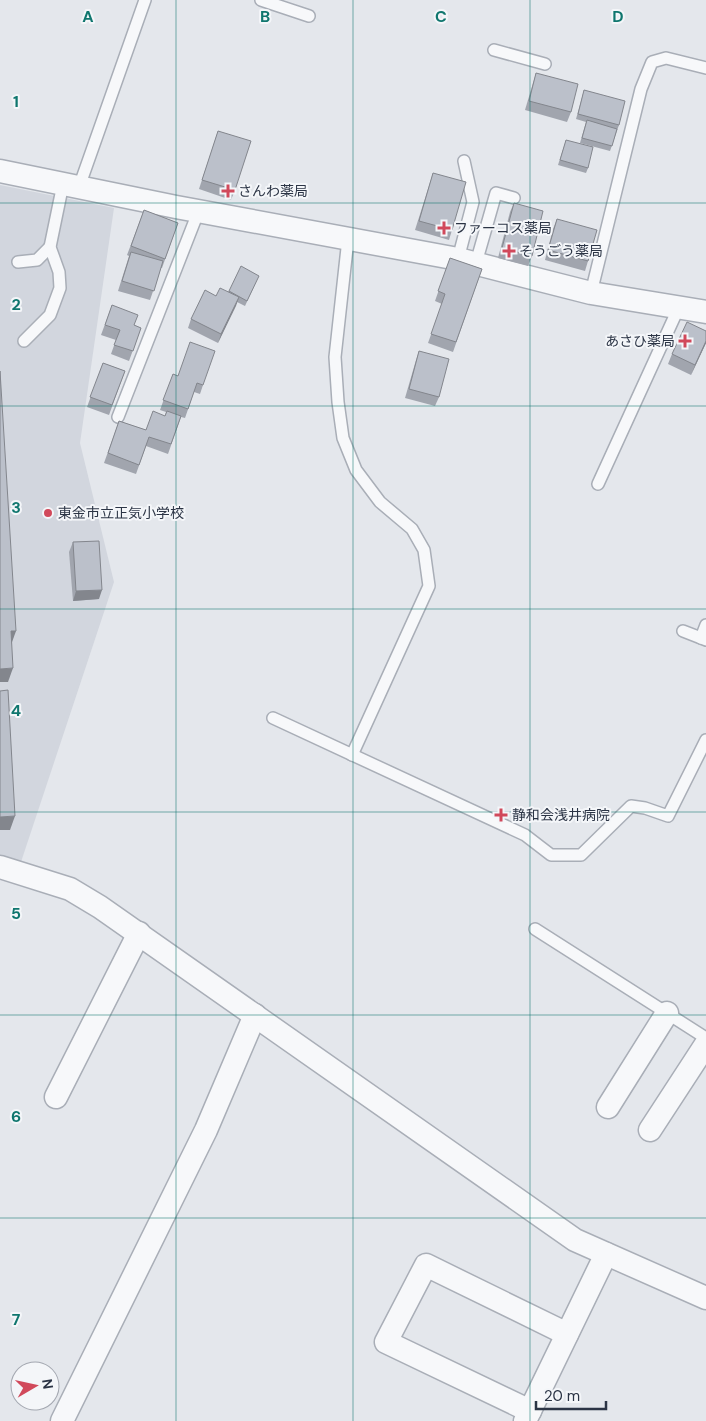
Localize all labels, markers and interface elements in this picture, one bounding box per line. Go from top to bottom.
text: A [82,6,94,27]
text: B [260,6,270,27]
text: C [435,6,447,27]
text: D [612,6,624,27]
text: 1 [13,91,19,112]
place label: さんわ薬局 [238,182,308,200]
marker: さんわ薬局 [222,185,234,197]
place label: ファーコス薬局 [454,219,552,237]
marker: ファーコス薬局 [438,222,450,234]
place label: そうごう薬局 [519,242,603,260]
marker: そうごう薬局 [503,245,515,257]
text: 2 [11,294,21,315]
place label: あさひ薬局 [605,332,675,350]
marker: あさひ薬局 [679,335,691,347]
text: 3 [11,497,21,518]
place label: 東金市立正気小学校 [58,504,184,522]
marker: 東金市立正気小学校 [42,507,54,519]
text: 4 [11,700,21,721]
place label: 静和会浅井病院 [512,806,610,824]
marker: 静和会浅井病院 [494,808,508,822]
text: 5 [11,903,21,924]
text: 6 [11,1106,21,1127]
text: 7 [12,1309,21,1330]
north arrow [10,1361,60,1411]
text: N [38,1378,58,1390]
scale bar [536,1378,606,1410]
text: 20 m [544,1386,580,1406]

